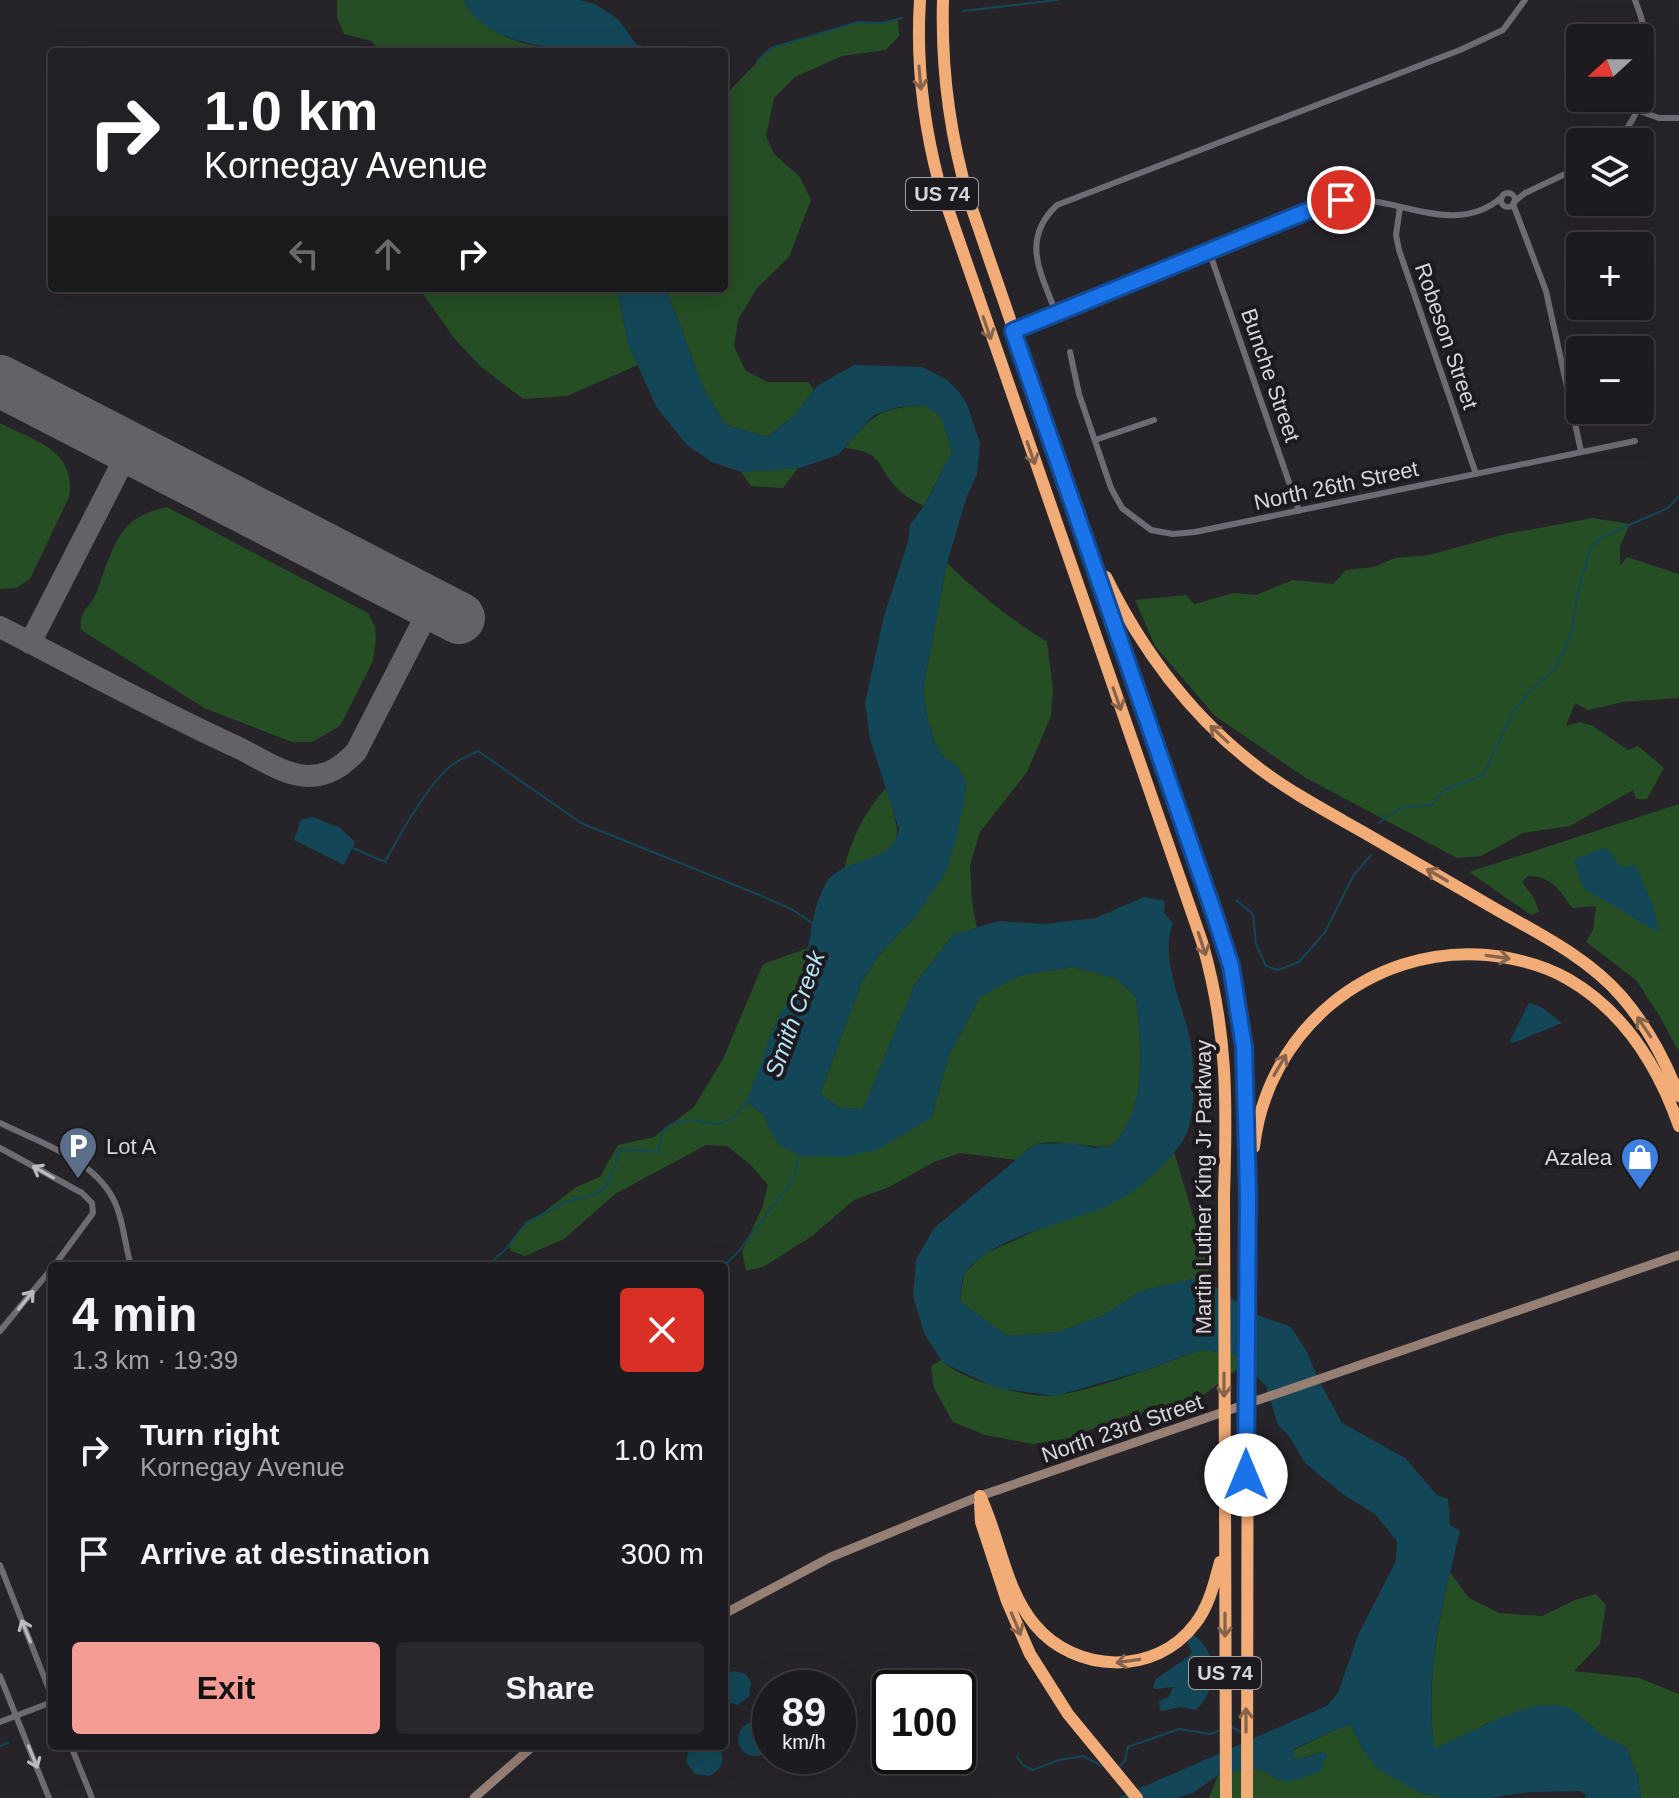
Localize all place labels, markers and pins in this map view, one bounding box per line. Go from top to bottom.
pin [1307,166,1375,234]
parking icon: Lot A [57,1125,99,1180]
place label: Lot A [106,1134,156,1159]
shop icon: Azalea [1619,1136,1661,1191]
place label: Azalea [1545,1145,1613,1170]

